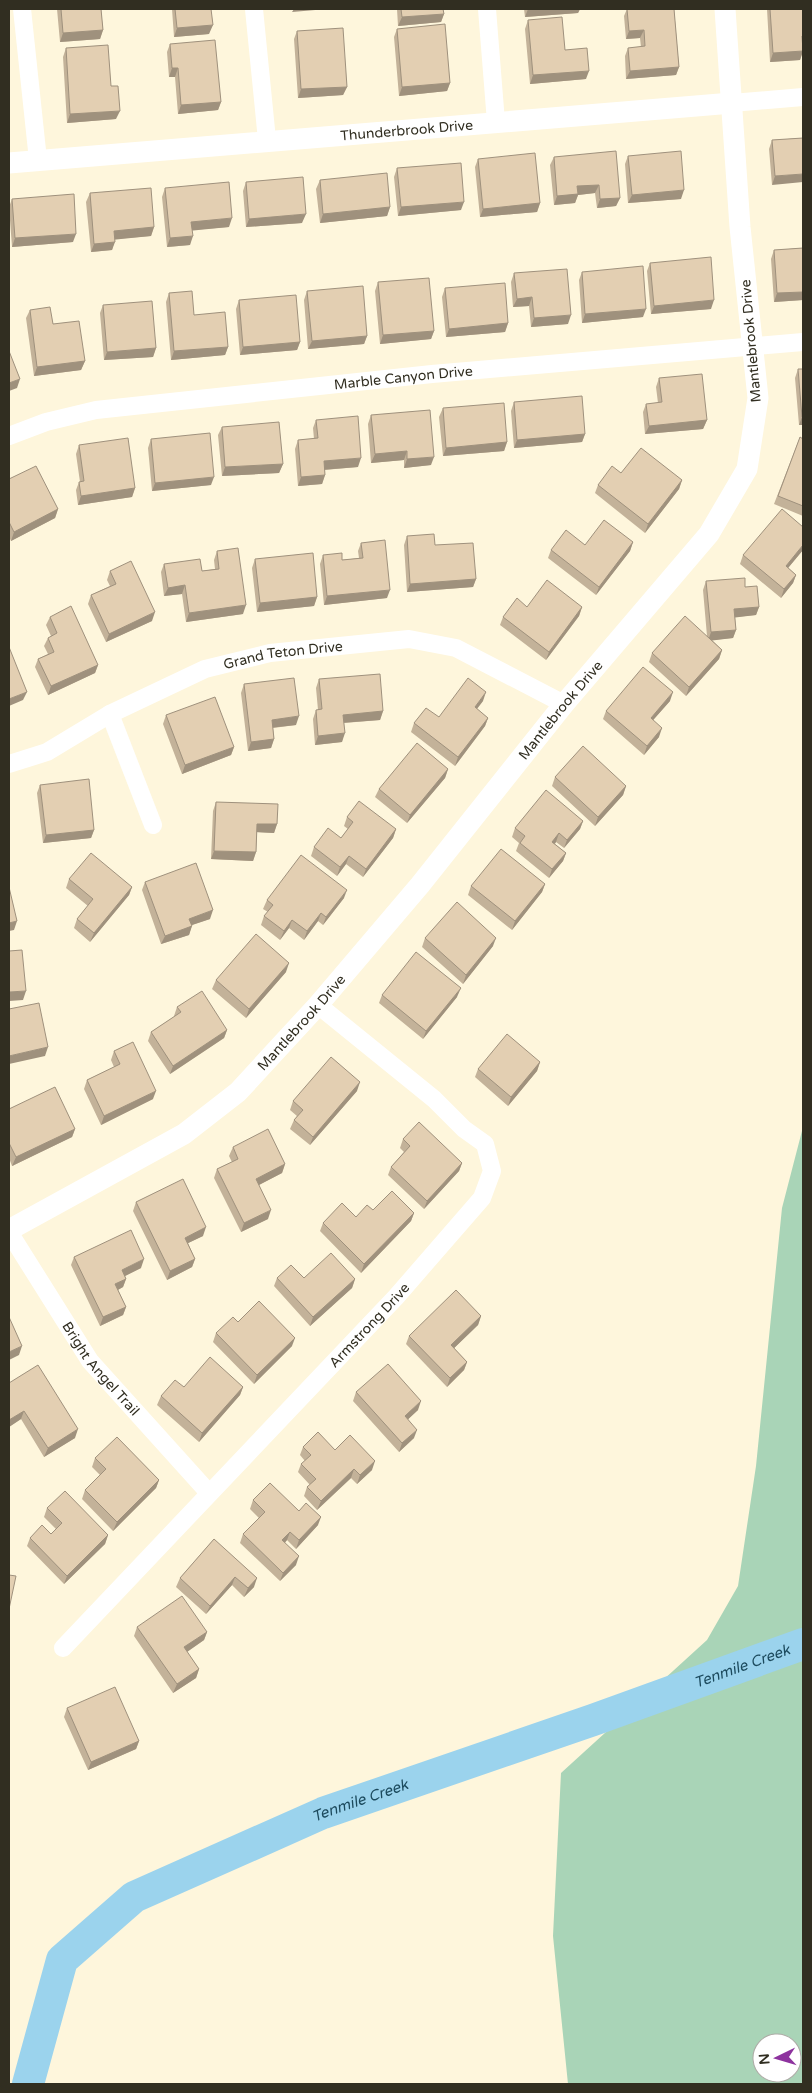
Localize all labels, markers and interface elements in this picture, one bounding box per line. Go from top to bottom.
street label: Thunderbrook Drive [340,116,474,144]
street label: Mantlebrook Drive [737,279,765,403]
street label: Marble Canyon Drive [333,362,473,393]
street label: Grand Teton Drive [221,637,344,673]
street label: Mantlebrook Drive [515,657,606,763]
street label: Mantlebrook Drive [254,971,349,1074]
street label: Armstrong Drive [325,1279,413,1371]
street label: Bright Angel Trail [59,1318,143,1419]
water label: Tenmile Creek [692,1640,794,1692]
water label: Tenmile Creek [309,1775,412,1826]
north arrow [752,2033,802,2083]
text: N [756,2053,774,2065]

